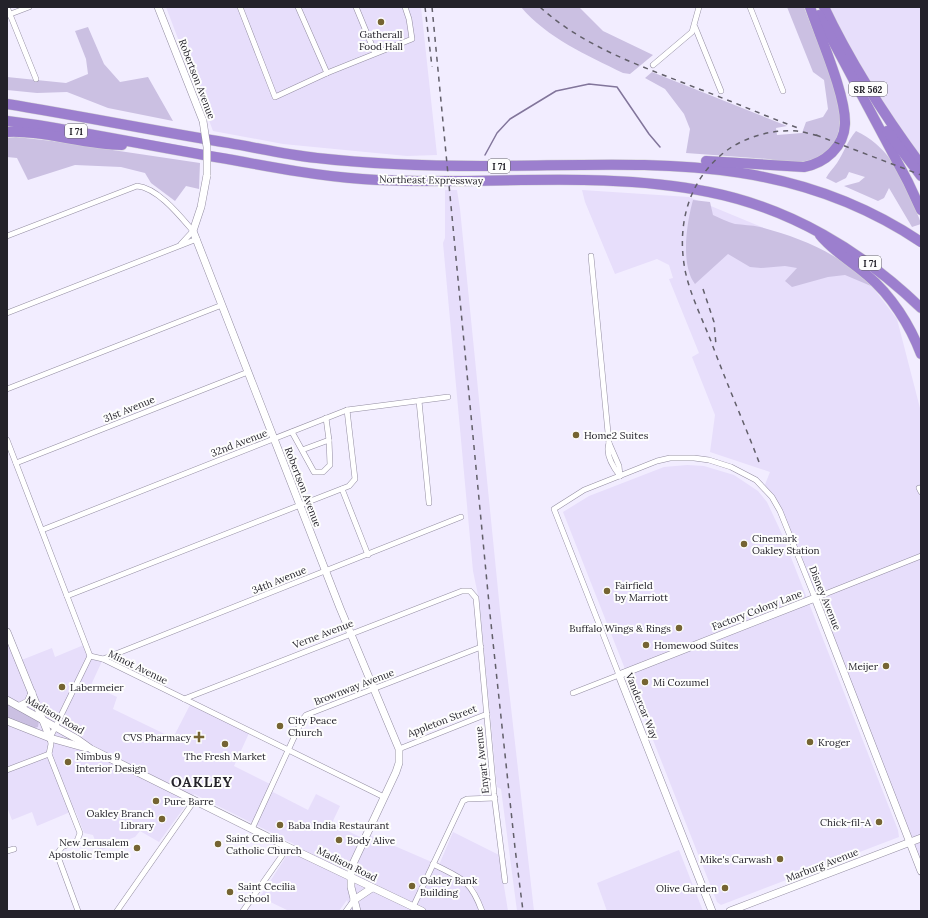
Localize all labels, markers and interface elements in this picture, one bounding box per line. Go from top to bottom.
marker: Gatherall Food Hall [376,17,386,27]
place label: Gatherall Food Hall [359,28,403,53]
street label: Robertson Avenue [176,37,218,121]
road number: SR 562 [849,82,887,96]
road number: I 71 [65,124,87,138]
road number: I 71 [488,159,510,173]
street label: Northeast Expressway [379,173,484,187]
road number: I 71 [859,256,881,270]
street label: 31st Avenue [101,393,157,425]
street label: 32nd Avenue [209,426,270,460]
place label: Home2 Suites [584,429,649,442]
marker: Home2 Suites [571,430,581,440]
street label: Robertson Avenue [282,445,324,529]
place label: Cinemark Oakley Station [752,532,820,557]
marker: Cinemark Oakley Station [739,539,749,549]
street label: 34th Avenue [250,563,309,597]
street label: Disney Avenue [806,564,844,633]
place label: Fairfield by Marriott [615,579,668,604]
marker: Fairfield by Marriott [602,586,612,596]
street label: Factory Colony Lane [710,587,804,633]
street label: Verne Avenue [290,616,356,652]
place label: Buffalo Wings & Rings [569,622,671,635]
marker: Buffalo Wings & Rings [674,623,684,633]
place label: Homewood Suites [654,639,739,652]
marker: Homewood Suites [641,640,651,650]
street label: Minot Avenue [106,647,170,687]
place label: Meijer [848,660,879,673]
marker: Meijer [881,661,891,671]
street label: Brownway Avenue [312,666,396,708]
street label: Vandercar Way [622,670,662,742]
place label: Mi Cozumel [653,676,709,689]
marker: Mi Cozumel [640,677,650,687]
place label: Labermeier [70,681,124,694]
marker: Labermeier [57,682,67,692]
street label: Madison Road [23,693,87,737]
street label: Appleton Street [405,702,479,741]
place label: City Peace Church [288,714,338,739]
marker: City Peace Church [275,721,285,731]
street label: Enyart Avenue [472,725,492,794]
place label: CVS Pharmacy [123,731,192,744]
marker: CVS Pharmacy [194,732,204,742]
place label: Kroger [818,736,851,749]
marker: Kroger [805,737,815,747]
marker: The Fresh Market [220,739,230,749]
place label: Nimbus 9 Interior Design [76,750,146,775]
place label: The Fresh Market [184,750,266,763]
marker: Nimbus 9 Interior Design [63,757,73,767]
district label: OAKLEY [171,773,233,791]
place label: Pure Barre [164,795,214,808]
marker: Pure Barre [151,796,161,806]
place label: Oakley Branch Library [87,807,155,832]
marker: Oakley Branch Library [157,814,167,824]
place label: Chick-fil-A [820,816,872,829]
marker: Chick-fil-A [874,817,884,827]
place label: Baba India Restaurant [288,819,390,832]
marker: Baba India Restaurant [275,820,285,830]
place label: Saint Cecilia Catholic Church [226,832,302,857]
place label: Body Alive [347,834,396,847]
marker: Body Alive [334,835,344,845]
place label: New Jerusalem Apostolic Temple [48,836,130,861]
marker: Saint Cecilia Catholic Church [213,839,223,849]
marker: New Jerusalem Apostolic Temple [132,843,142,853]
street label: Madison Road [315,844,379,884]
street label: Marburg Avenue [784,845,861,885]
place label: Mike's Carwash [700,853,772,866]
marker: Mike's Carwash [775,854,785,864]
place label: Oakley Bank Building [420,874,478,899]
place label: Saint Cecilia School [238,880,295,905]
marker: Oakley Bank Building [407,881,417,891]
place label: Olive Garden [656,882,717,895]
marker: Olive Garden [720,883,730,893]
marker: Saint Cecilia School [225,887,235,897]

